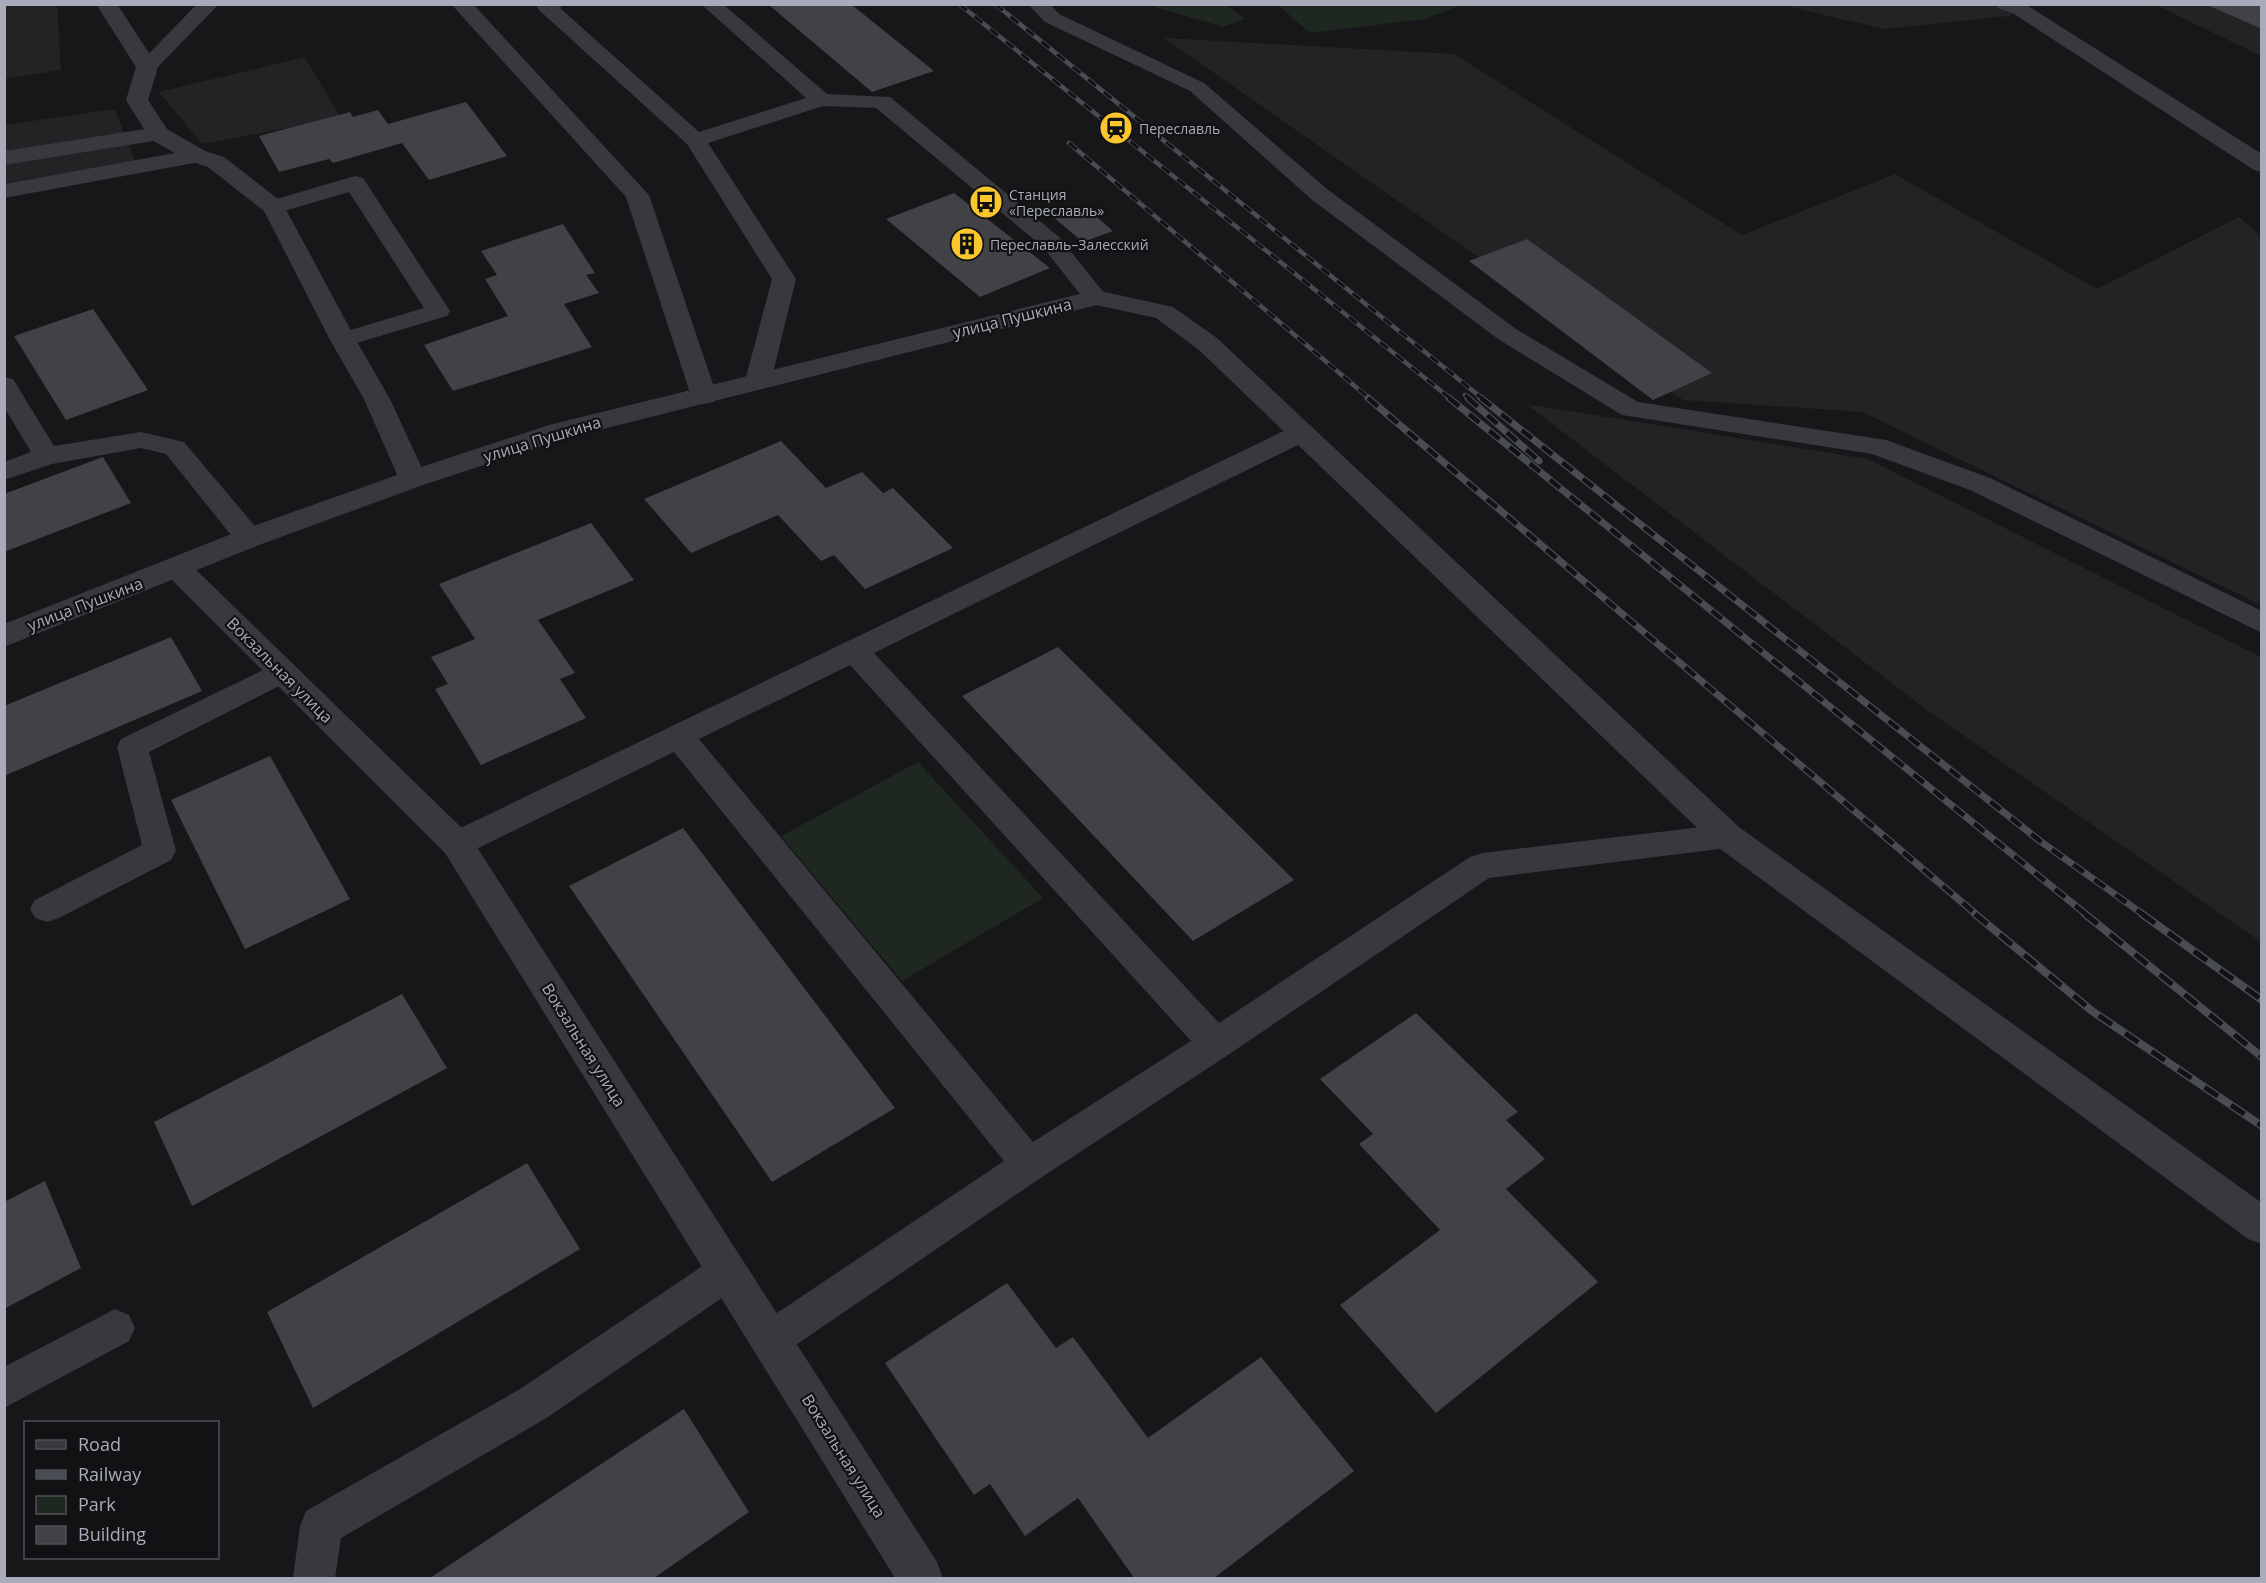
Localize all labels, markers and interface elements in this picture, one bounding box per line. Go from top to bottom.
station icon: Переславль [1098,110,1134,146]
place label: Переславль [1139,119,1220,138]
bus stop icon: Станция «Переславль» [968,184,1004,220]
place label: Станция «Переславль» [1009,185,1104,220]
building icon: Переславль–Залесский [949,226,985,262]
place label: Переславль–Залесский [990,235,1149,254]
street label: улица Пушкина [950,293,1074,343]
street label: улица Пушкина [481,411,603,467]
street label: улица Пушкина [24,572,146,636]
street label: Вокзальная улица [222,612,338,728]
street label: Вокзальная улица [537,979,631,1111]
street label: Вокзальная улица [797,1390,891,1522]
legend [24,1421,219,1559]
text: Road [78,1432,121,1456]
text: Railway [78,1462,142,1486]
text: Park [78,1492,116,1516]
text: Building [78,1522,146,1546]

